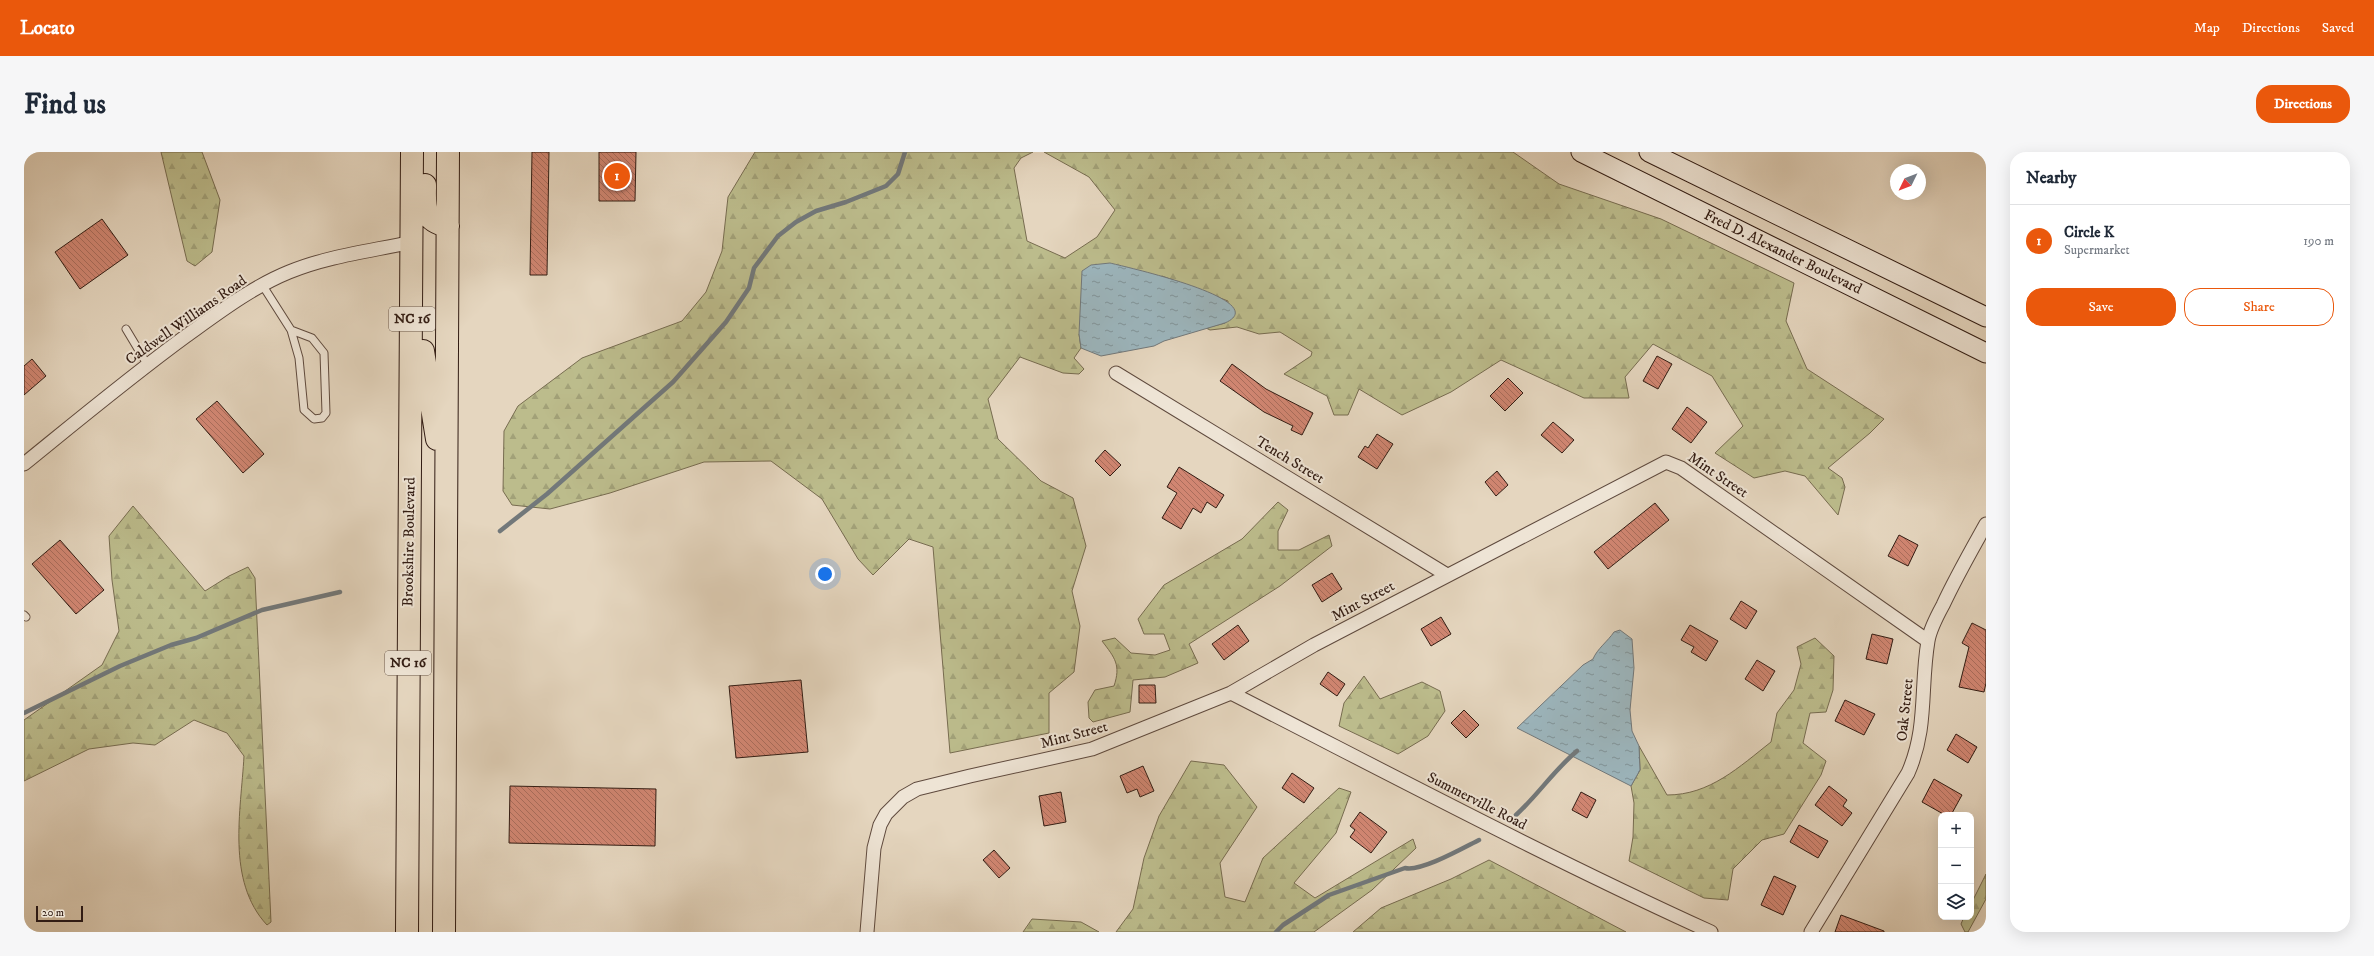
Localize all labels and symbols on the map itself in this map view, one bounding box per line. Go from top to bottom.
pin: 1 [604,161,630,191]
north arrow [1890,164,1926,200]
street label: Fred D. Alexander Boulevard [1701,205,1866,299]
street label: Caldwell Williams Road [122,271,251,369]
road number: NC 16 [389,307,435,331]
street label: Tench Street [1252,432,1328,488]
street label: Mint Street [1684,448,1752,502]
street label: Brookshire Boulevard [398,477,420,607]
your location [815,564,835,584]
street label: Mint Street [1328,576,1398,626]
road number: NC 16 [385,651,431,675]
street label: Oak Street [1892,677,1918,742]
street label: Mint Street [1038,717,1110,753]
street label: Summerville Road [1424,768,1531,835]
scale bar [36,904,83,923]

